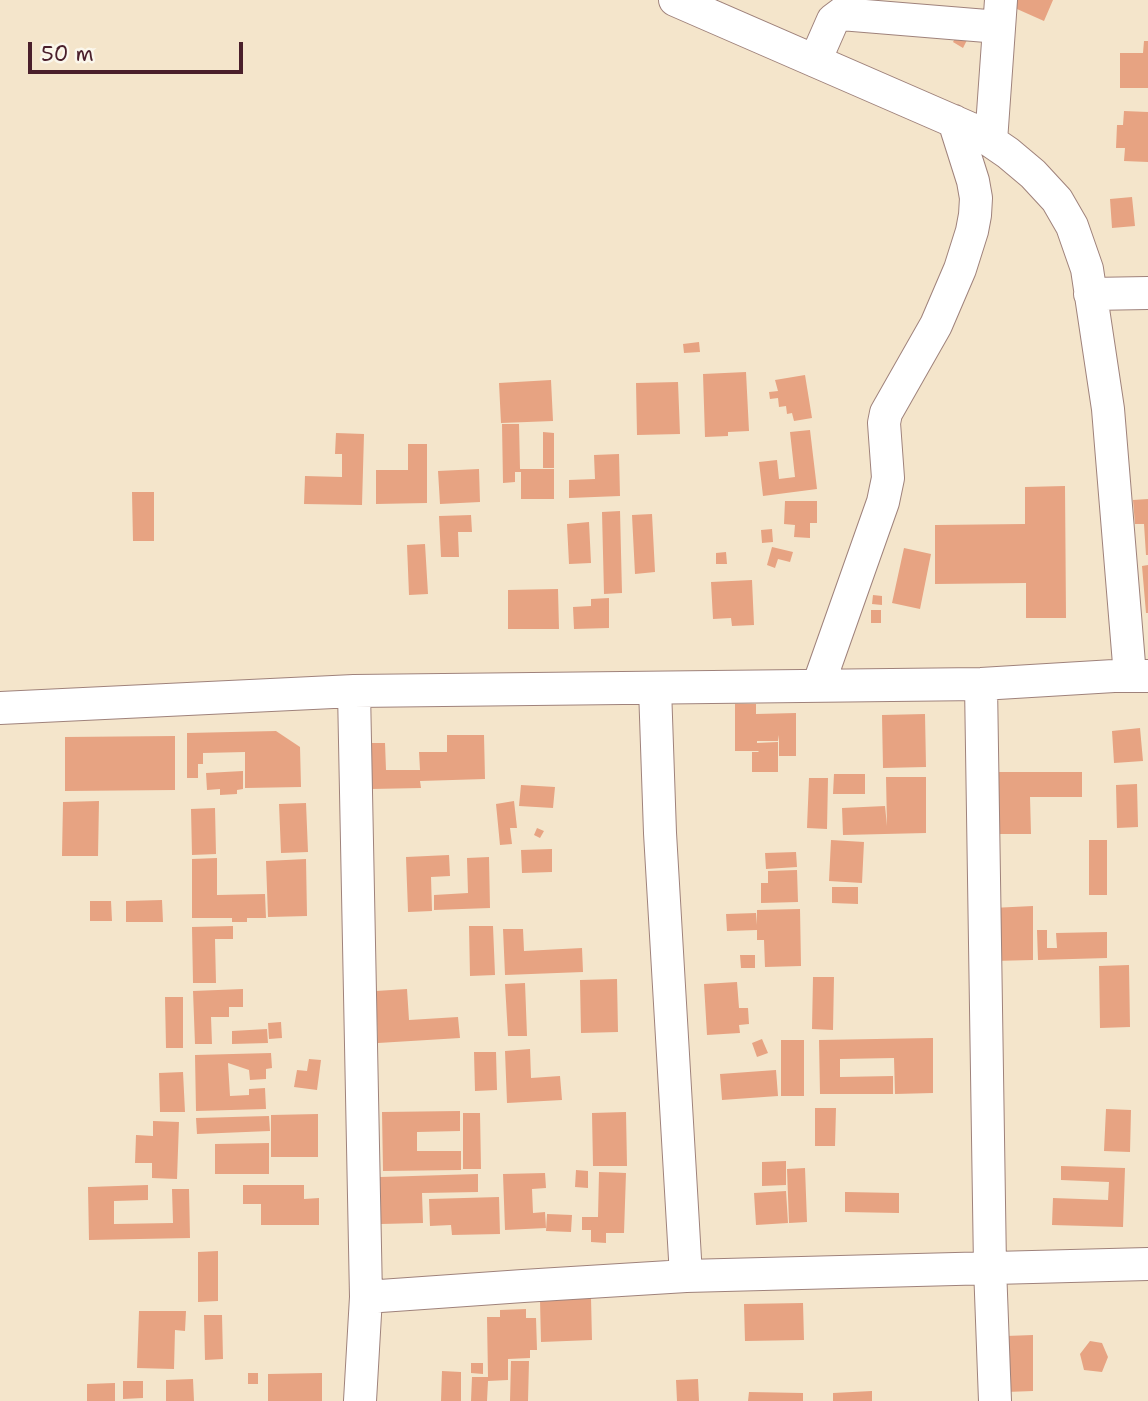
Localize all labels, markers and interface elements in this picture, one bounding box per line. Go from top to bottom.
scale bar [32,28,247,72]
text: 50 m [41,40,94,68]

